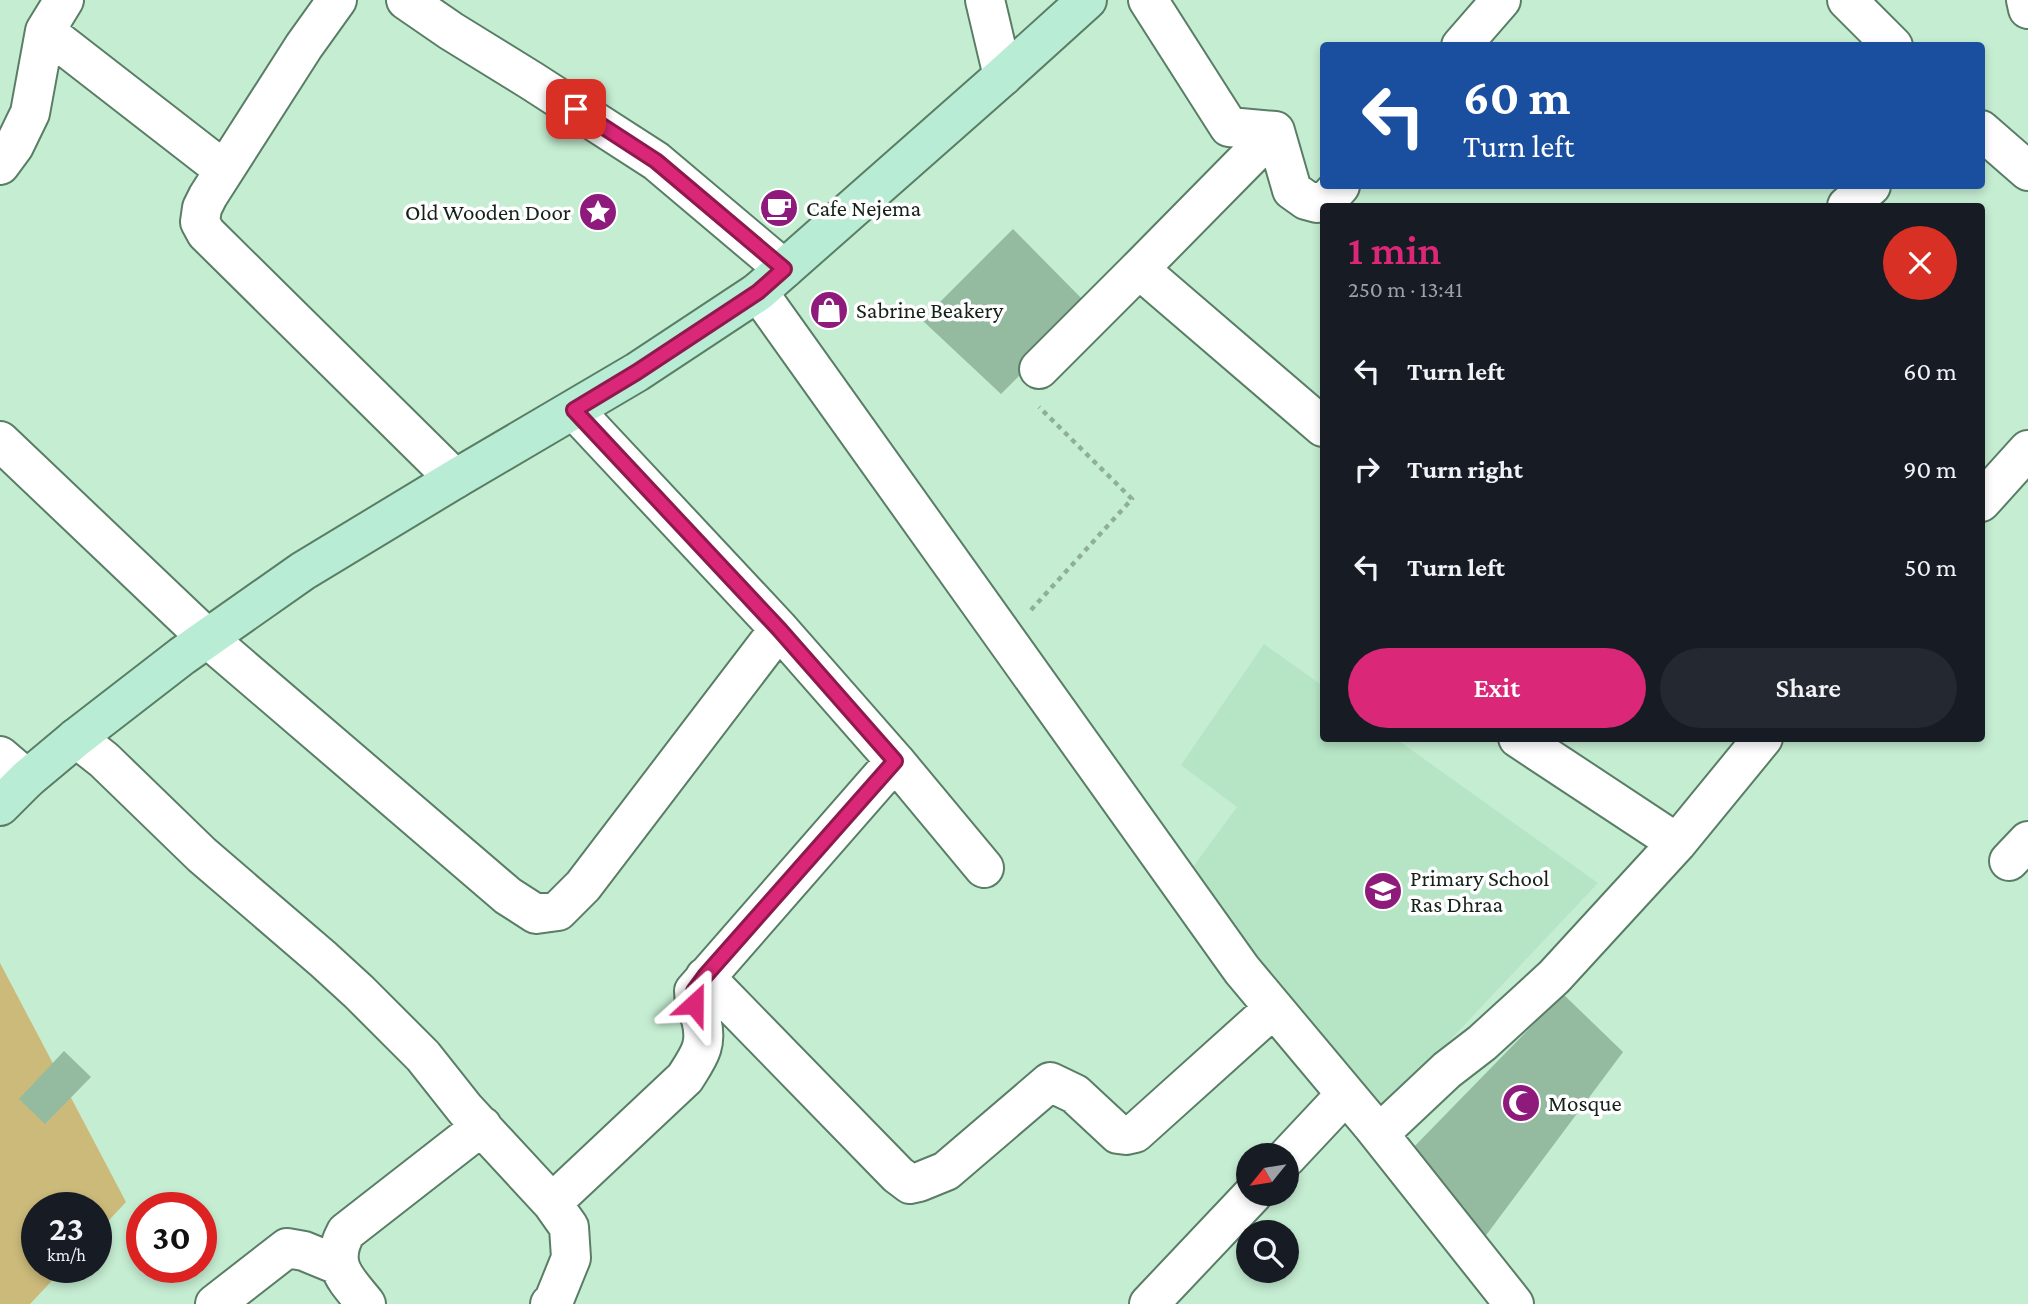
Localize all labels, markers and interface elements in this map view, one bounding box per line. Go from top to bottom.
icon: left [1348,70,1439,161]
text: 60 m [1463,70,1570,125]
pin [546,79,606,139]
icon: arrive [557,90,595,128]
text: Turn left [1463,128,1574,164]
cafe icon: Cafe Nejema [758,187,800,229]
place icon: Old Wooden Door [577,191,619,233]
place label: Cafe Nejema [806,195,922,221]
place label: Old Wooden Door [405,199,571,225]
text: 1 min [1348,226,1441,273]
button: close [1883,226,1957,300]
text: 250 m · 13:41 [1348,276,1463,302]
shop icon: Sabrine Beakery [808,289,850,331]
place label: Sabrine Beakery [856,297,1004,323]
icon: left [1348,352,1386,390]
text: Turn left [1407,357,1505,386]
text: 60 m [1903,357,1957,386]
icon: right [1348,450,1386,488]
text: Turn right [1407,455,1523,484]
text: 90 m [1903,455,1957,484]
icon: left [1348,548,1386,586]
text: Turn left [1407,553,1505,582]
text: 50 m [1904,553,1957,582]
button: Exit [1348,648,1646,728]
button: Share [1660,648,1957,728]
place label: Primary School Ras Dhraa [1410,865,1549,917]
school or university icon: Primary School Ras Dhraa [1362,870,1404,912]
position arrow [657,967,731,1041]
mosque icon: Mosque [1500,1082,1542,1124]
place label: Mosque [1548,1090,1622,1116]
north arrow [1236,1143,1298,1206]
map controls [1236,1143,1299,1283]
speed limit sign: 30 [126,1192,217,1283]
text: 23 [49,1209,84,1248]
button: search [1236,1220,1299,1283]
text: km/h [47,1245,86,1265]

